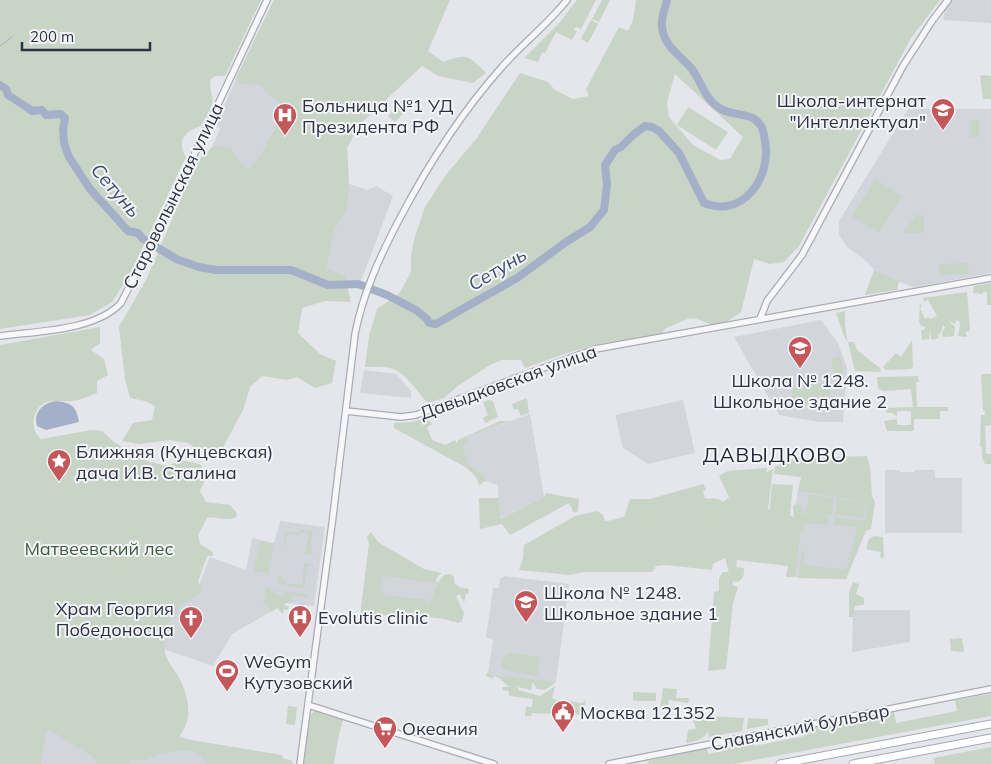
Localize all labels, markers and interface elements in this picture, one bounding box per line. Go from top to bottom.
scale bar [22,20,150,52]
text: 200 m [30,27,74,46]
place label: Школа-интернат "Интеллектуал" [777,89,927,133]
place label: Больница №1 УД Президента РФ [302,94,454,138]
school or university icon: Школа-интернат "Интеллектуал" [930,97,956,131]
street label: Староволынская улица [118,99,228,293]
hospital icon: Больница №1 УД Президента РФ [272,102,298,136]
water label: Сетунь [86,158,146,222]
water label: Сетунь [463,242,531,296]
school or university icon: Школа № 1248. Школьное здание 2 [787,335,813,369]
street label: Давыдковская улица [416,339,600,425]
place label: Школа № 1248. Школьное здание 2 [713,369,887,413]
place label: Ближняя (Кунцевская) дача И.В. Сталина [76,440,273,484]
district label: ДАВЫДКОВО [703,442,847,467]
place icon: Ближняя (Кунцевская) дача И.В. Сталина [46,448,72,482]
park label: Матвеевский лес [24,537,174,560]
place label: Школа № 1248. Школьное здание 1 [544,581,718,625]
school or university icon: Школа № 1248. Школьное здание 1 [513,589,539,623]
place label: Храм Георгия Победоносца [56,597,174,641]
hospital icon: Evolutis clinic [287,604,313,638]
church icon: Храм Георгия Победоносца [178,605,204,639]
place label: Evolutis clinic [318,606,428,629]
place label: WeGym Кутузовский [244,650,353,694]
sports icon: WeGym Кутузовский [214,658,240,692]
street label: Славянский бульвар [709,698,891,756]
public building icon: Москва 121352 [550,699,576,733]
place label: Москва 121352 [580,701,715,724]
supermarket icon: Океания [372,715,398,749]
place label: Океания [402,717,478,740]

